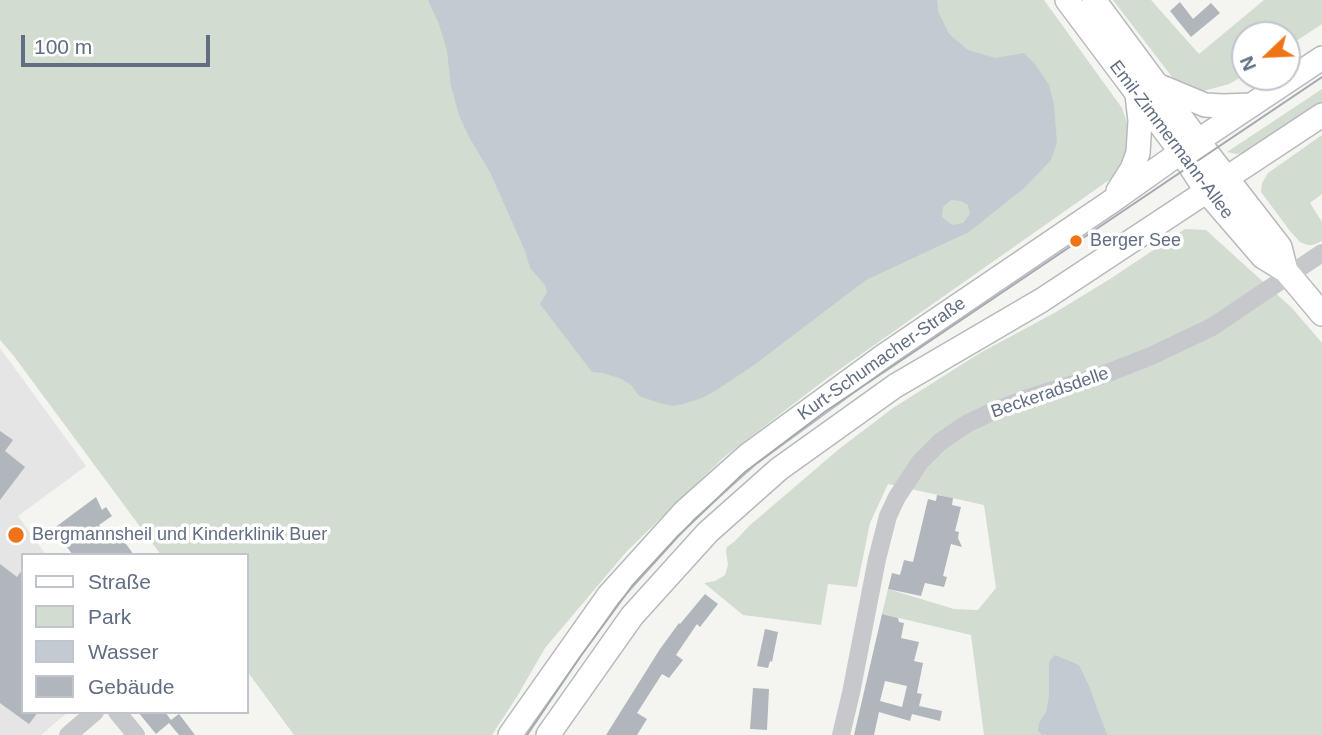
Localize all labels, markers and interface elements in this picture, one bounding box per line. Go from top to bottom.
scale bar [24,21,214,65]
north arrow [1231,21,1301,91]
text: 100 m [34,35,92,58]
text: N [1236,53,1260,74]
street label: Emil-Zimmermann-Allee [1104,56,1238,224]
place label: Berger See [1090,230,1181,252]
marker: Berger See [1068,233,1084,249]
street label: Kurt-Schumacher-Straße [794,293,970,425]
street label: Beckeradsdelle [988,363,1112,423]
place label: Bergmannsheil und Kinderklinik Buer [32,524,327,546]
marker: Bergmannsheil und Kinderklinik Buer [6,525,26,545]
legend [21,553,248,714]
text: Straße [88,570,151,593]
text: Park [88,605,131,628]
text: Wasser [88,640,158,663]
text: Gebäude [88,675,174,698]

